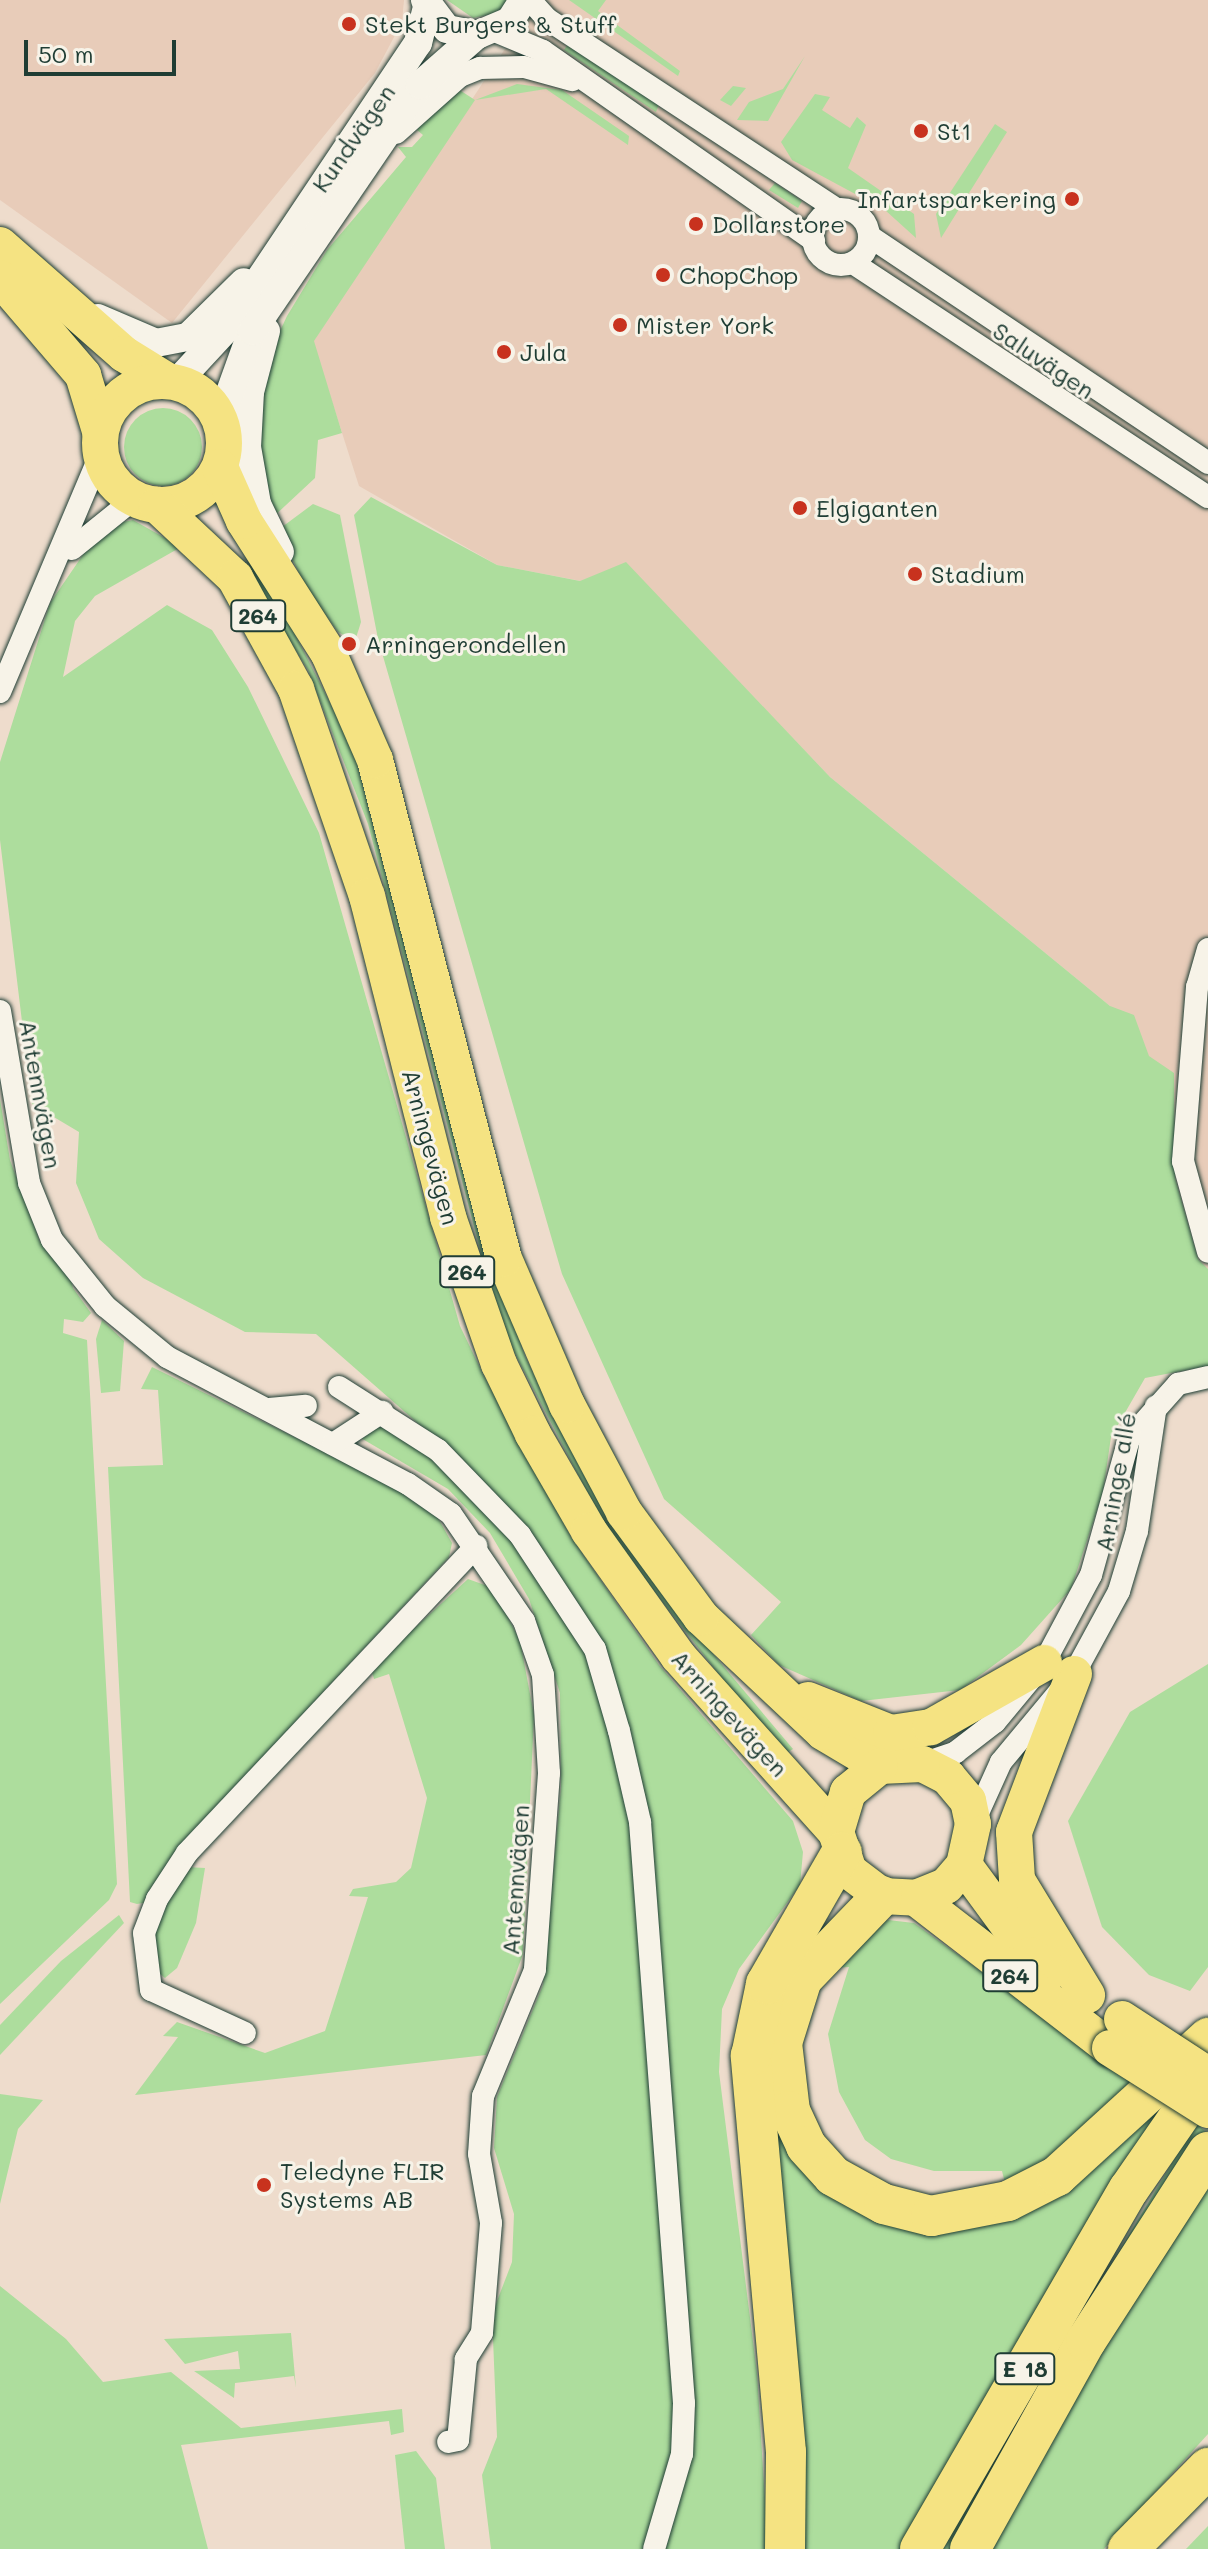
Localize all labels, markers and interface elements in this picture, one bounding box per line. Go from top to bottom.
place label: Stekt Burgers & Stuff [365,10,616,38]
marker: Stekt Burgers & Stuff [340,15,358,33]
scale bar [28,24,180,74]
text: 50 m [38,38,94,69]
street label: Kundvägen [305,79,401,197]
place label: St1 [937,117,972,145]
marker: St1 [912,122,930,140]
place label: Infartsparkering [858,185,1056,213]
marker: Infartsparkering [1063,190,1081,208]
place label: Dollarstore [712,210,845,238]
marker: Dollarstore [687,215,705,233]
place label: ChopChop [679,261,798,289]
marker: ChopChop [654,266,672,284]
place label: Mister York [636,311,774,339]
marker: Mister York [611,316,629,334]
street label: Saluvägen [988,316,1100,404]
place label: Jula [520,338,567,366]
marker: Jula [495,343,513,361]
place label: Elgiganten [816,494,938,522]
marker: Elgiganten [791,499,809,517]
place label: Stadium [931,560,1025,588]
marker: Stadium [906,565,924,583]
road number: 264 [230,598,286,634]
place label: Arningerondellen [365,630,566,658]
marker: Arningerondellen [340,635,358,653]
street label: Antennvägen [14,1017,68,1171]
street label: Arningevägen [396,1066,466,1228]
road number: 264 [439,1254,495,1290]
street label: Arninge allé [1089,1410,1141,1554]
street label: Arningevägen [666,1644,794,1782]
street label: Antennvägen [495,1804,535,1956]
road number: 264 [982,1958,1038,1994]
place label: Teledyne FLIR Systems AB [280,2157,445,2213]
marker: Teledyne FLIR Systems AB [255,2176,273,2194]
road number: E 18 [993,2351,1057,2387]

